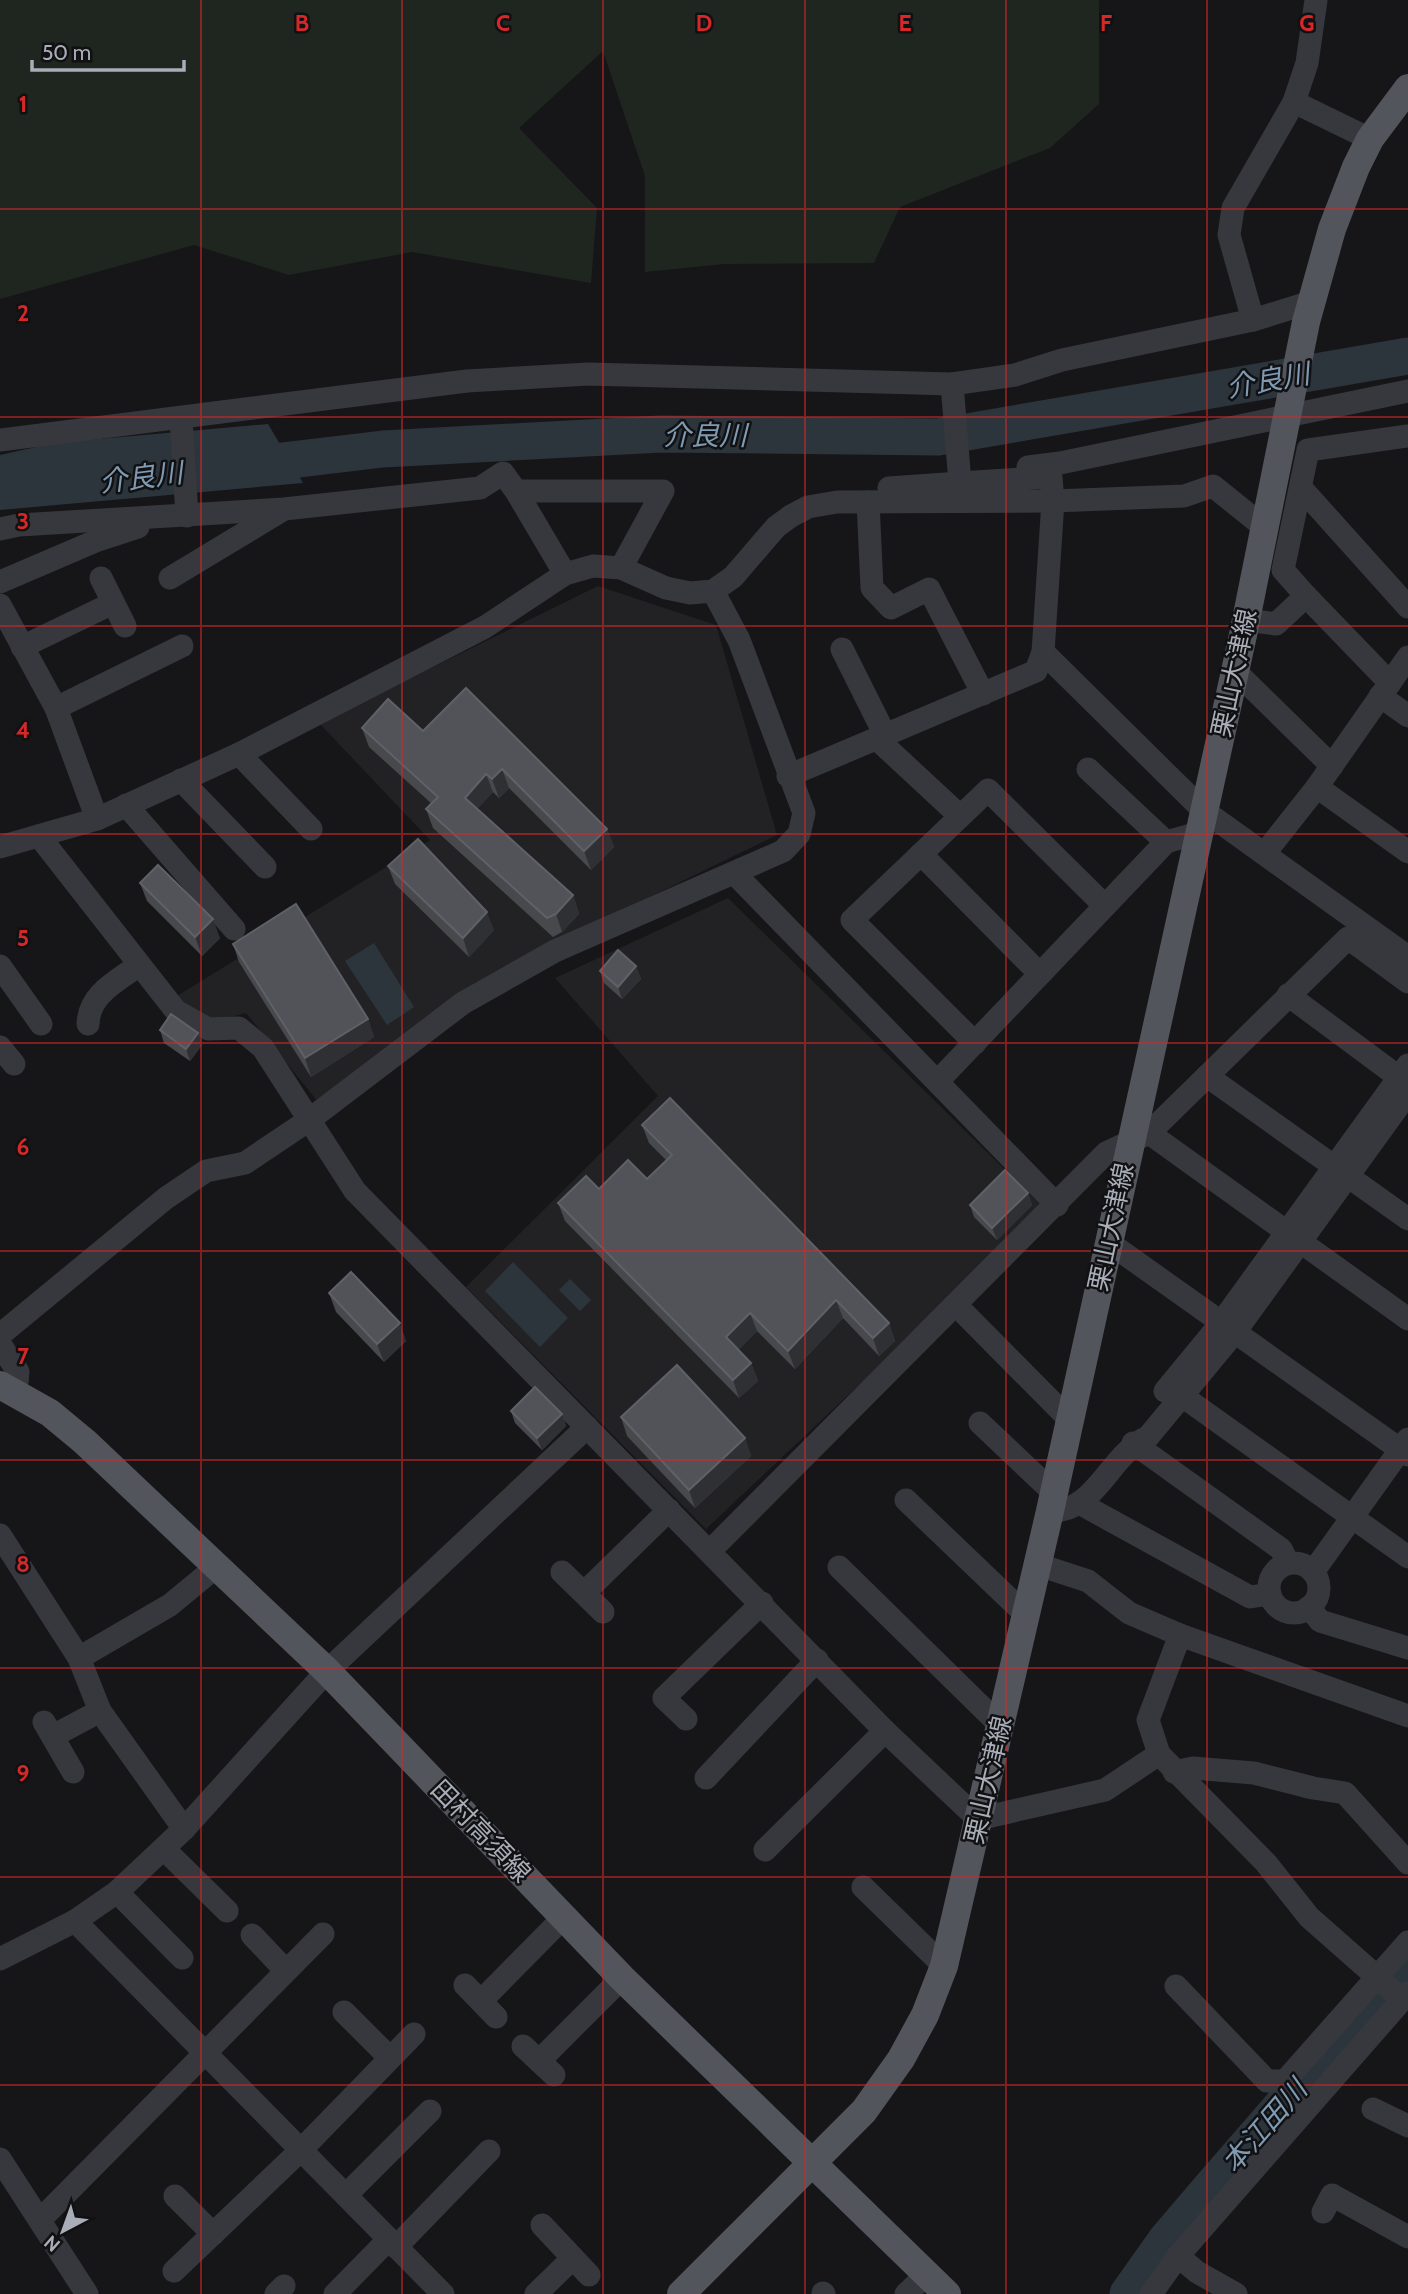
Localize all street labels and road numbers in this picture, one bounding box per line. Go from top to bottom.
street label: 栗山大津線 [1205,606,1263,740]
street label: 栗山大津線 [1082,1160,1140,1294]
street label: 栗山大津線 [958,1713,1018,1847]
street label: 田村高須線 [424,1773,538,1889]

